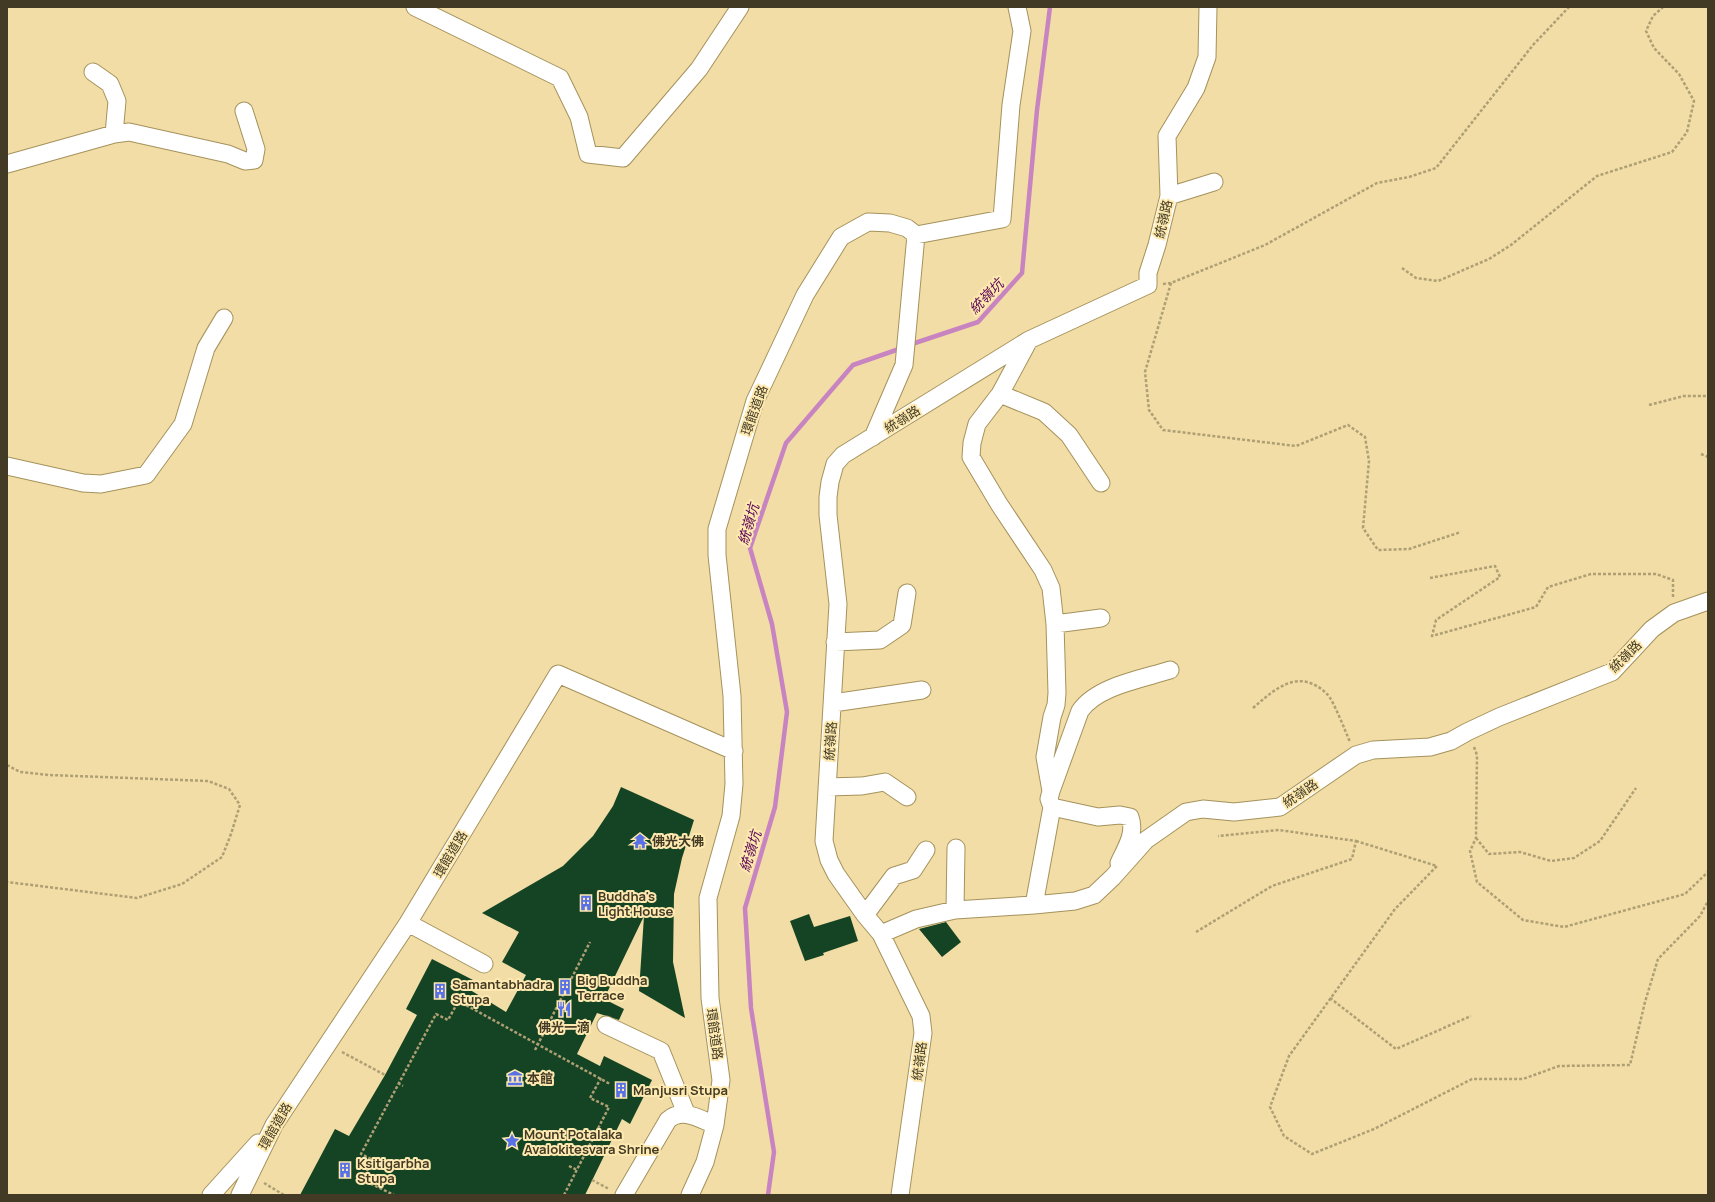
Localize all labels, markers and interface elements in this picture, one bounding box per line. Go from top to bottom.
street label: 統嶺路 [1150,198,1176,240]
water label: 統嶺坑 [965,273,1009,318]
street label: 環館道路 [737,382,771,438]
street label: 統嶺路 [881,401,923,437]
water label: 統嶺坑 [733,499,763,547]
street label: 統嶺路 [1605,636,1645,676]
street label: 統嶺路 [820,721,840,761]
street label: 統嶺路 [1279,775,1321,811]
water label: 統嶺坑 [735,826,766,874]
street label: 環館道路 [429,827,471,881]
temple icon: 佛光大佛 [631,832,649,850]
place label: 佛光大佛 [652,832,704,850]
place label: Buddha's Light House [598,887,674,920]
building icon: Buddha's Light House [577,894,595,912]
place label: Big Buddha Terrace [577,971,647,1004]
place label: Samantabhadra Stupa [452,975,553,1008]
building icon: Big Buddha Terrace [556,978,574,996]
building icon: Samantabhadra Stupa [431,982,449,1000]
restaurant icon: 佛光一滴 [555,1000,573,1018]
street label: 環館道路 [702,1007,728,1061]
place label: 佛光一滴 [538,1018,590,1036]
street label: 統嶺路 [908,1041,930,1081]
museum icon: 本館 [506,1069,524,1087]
place label: 本館 [527,1069,553,1087]
building icon: Manjusri Stupa [612,1081,630,1099]
place label: Manjusri Stupa [633,1081,728,1099]
street label: 環館道路 [254,1099,296,1153]
place label: Mount Potalaka Avalokitesvara Shrine [524,1125,660,1158]
place icon: Mount Potalaka Avalokitesvara Shrine [503,1132,521,1150]
place label: Ksitigarbha Stupa [357,1154,429,1187]
building icon: Ksitigarbha Stupa [336,1161,354,1179]

